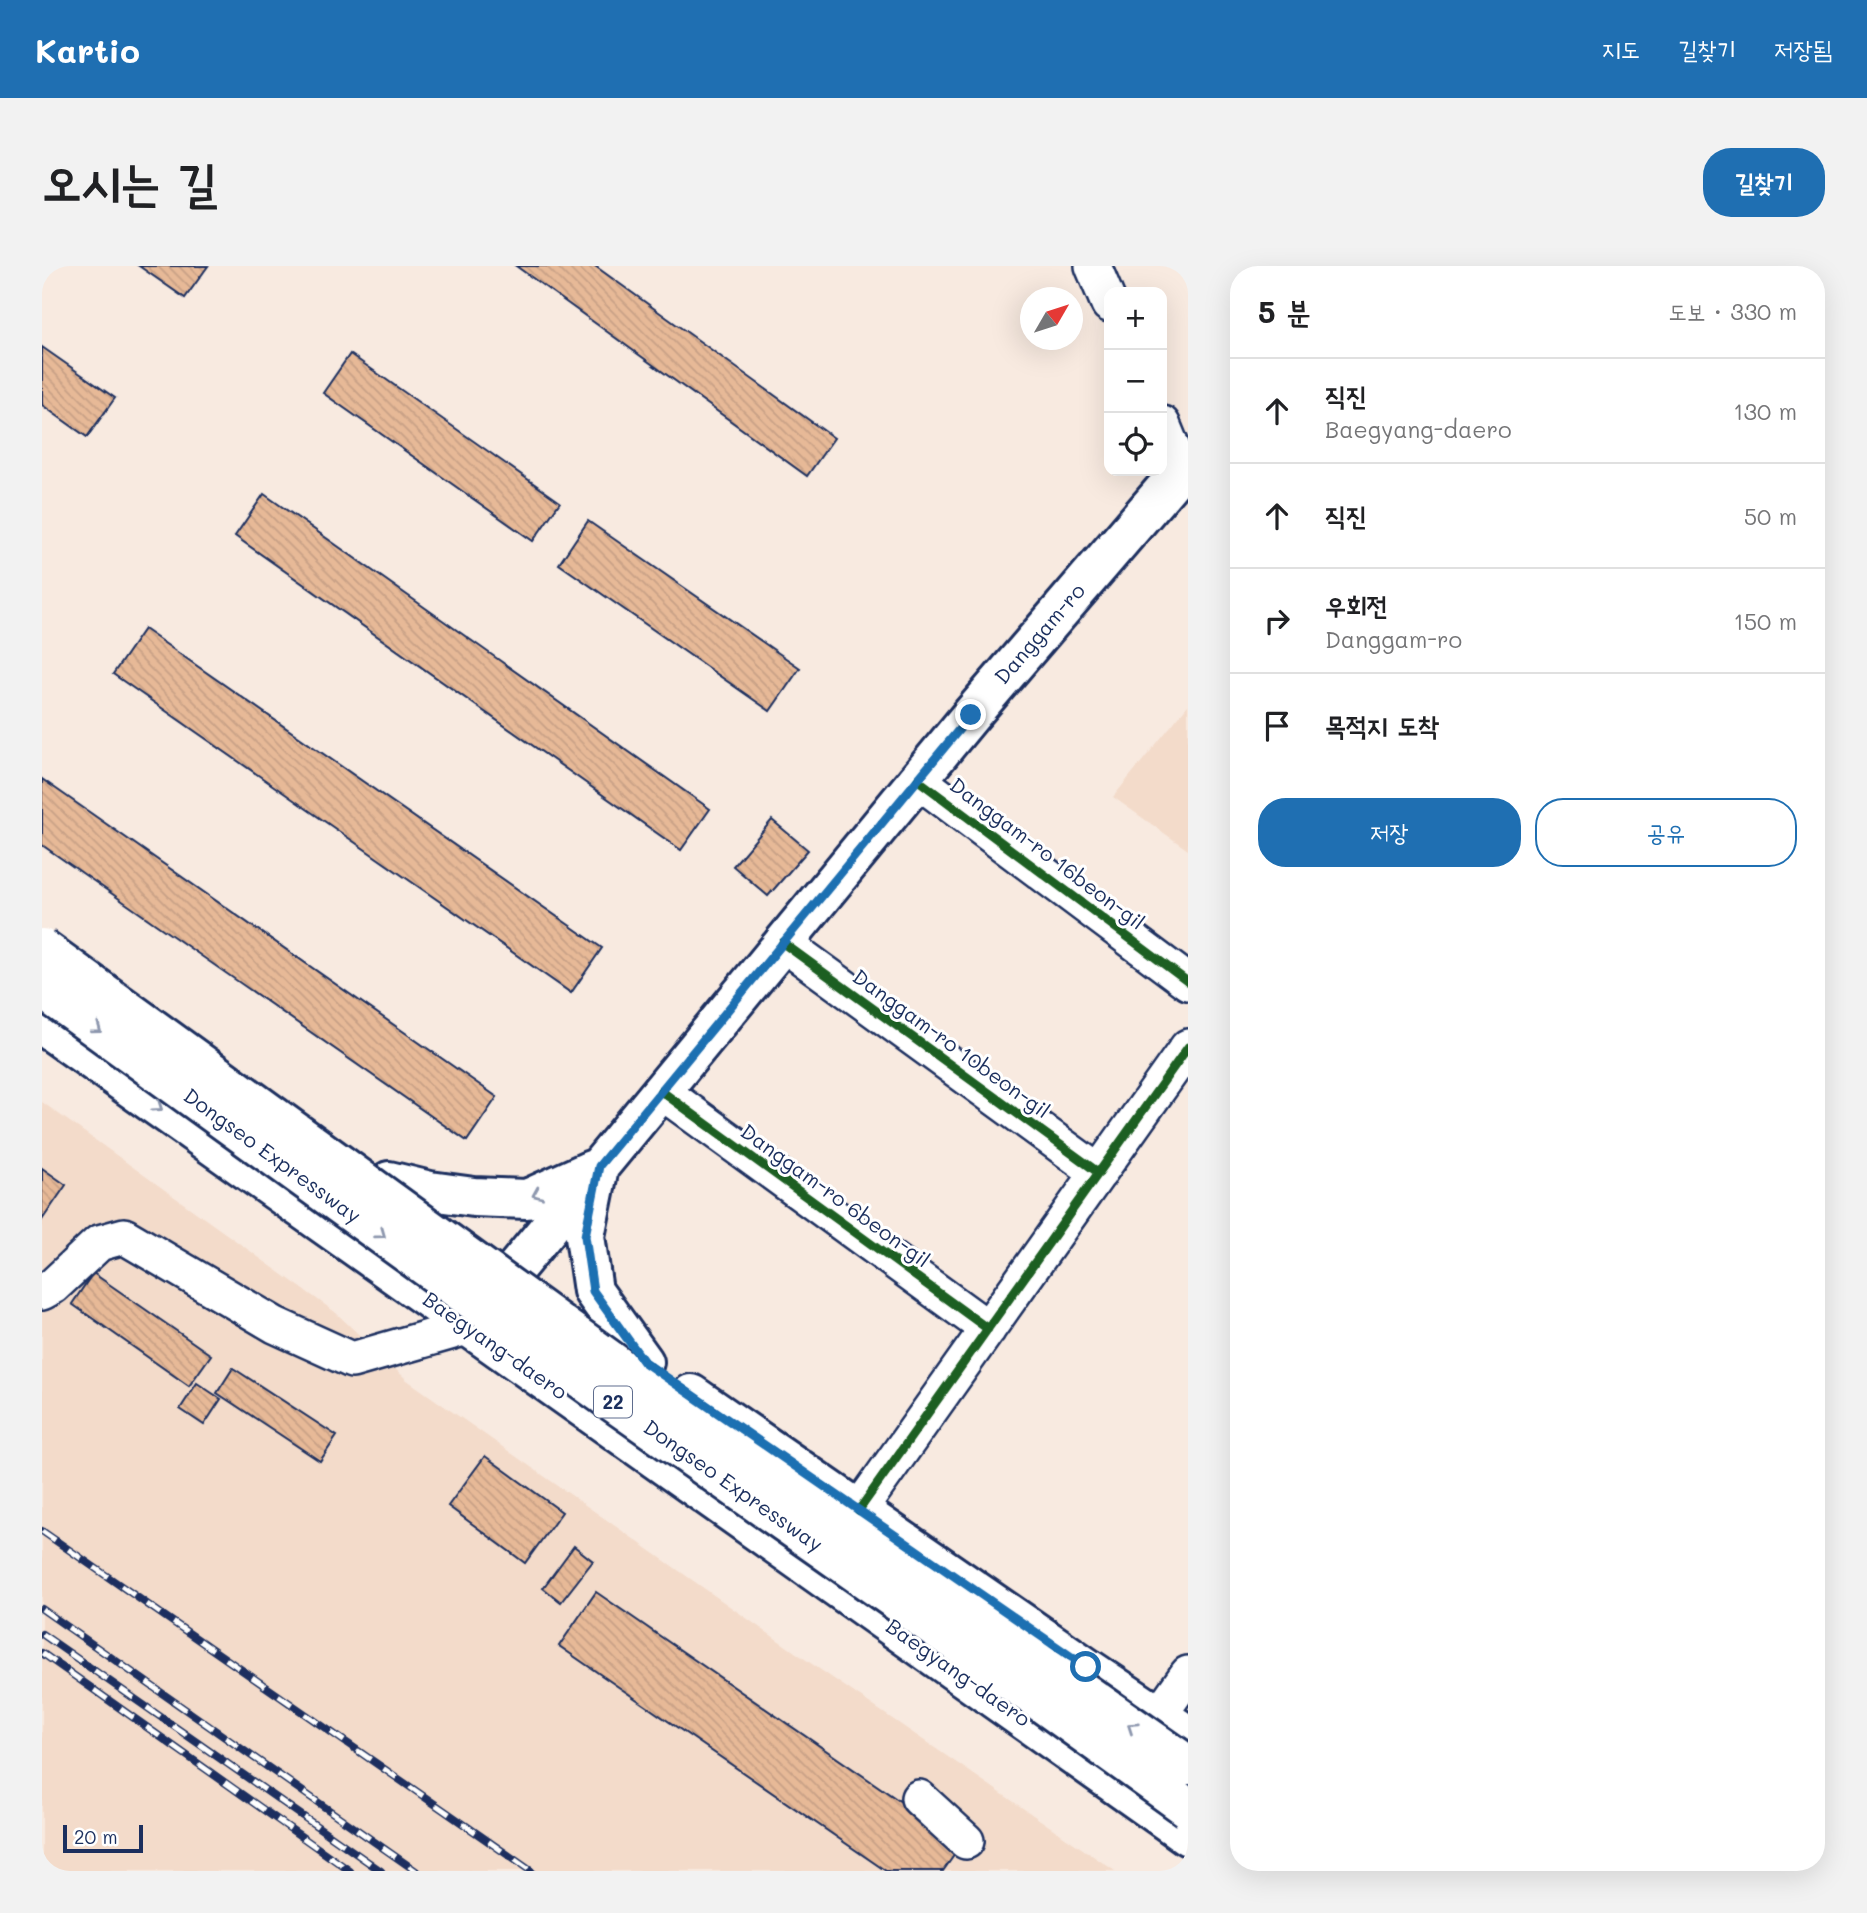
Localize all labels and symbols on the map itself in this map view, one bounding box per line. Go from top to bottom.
north arrow [1020,287,1083,350]
street label: Danggam-ro [988,577,1090,689]
route end [955,699,986,730]
street label: Danggam-ro 16beon-gil [945,771,1151,935]
street label: Danggam-ro 10beon-gil [848,962,1056,1123]
one-way arrow [89,1021,102,1033]
street label: Dongseo Expressway [179,1081,367,1228]
one-way arrow [150,1099,163,1111]
street label: Danggam-ro 6beon-gil [736,1117,936,1273]
one-way arrow [532,1186,544,1200]
one-way arrow [373,1226,386,1238]
street label: Baegyang-daero [418,1285,573,1405]
road number: 22 [594,1386,632,1418]
street label: Dongseo Expressway [639,1413,829,1557]
street label: Baegyang-daero [881,1612,1036,1732]
route start [1070,1651,1101,1682]
one-way arrow [1126,1722,1139,1735]
scale bar [63,1822,144,1854]

